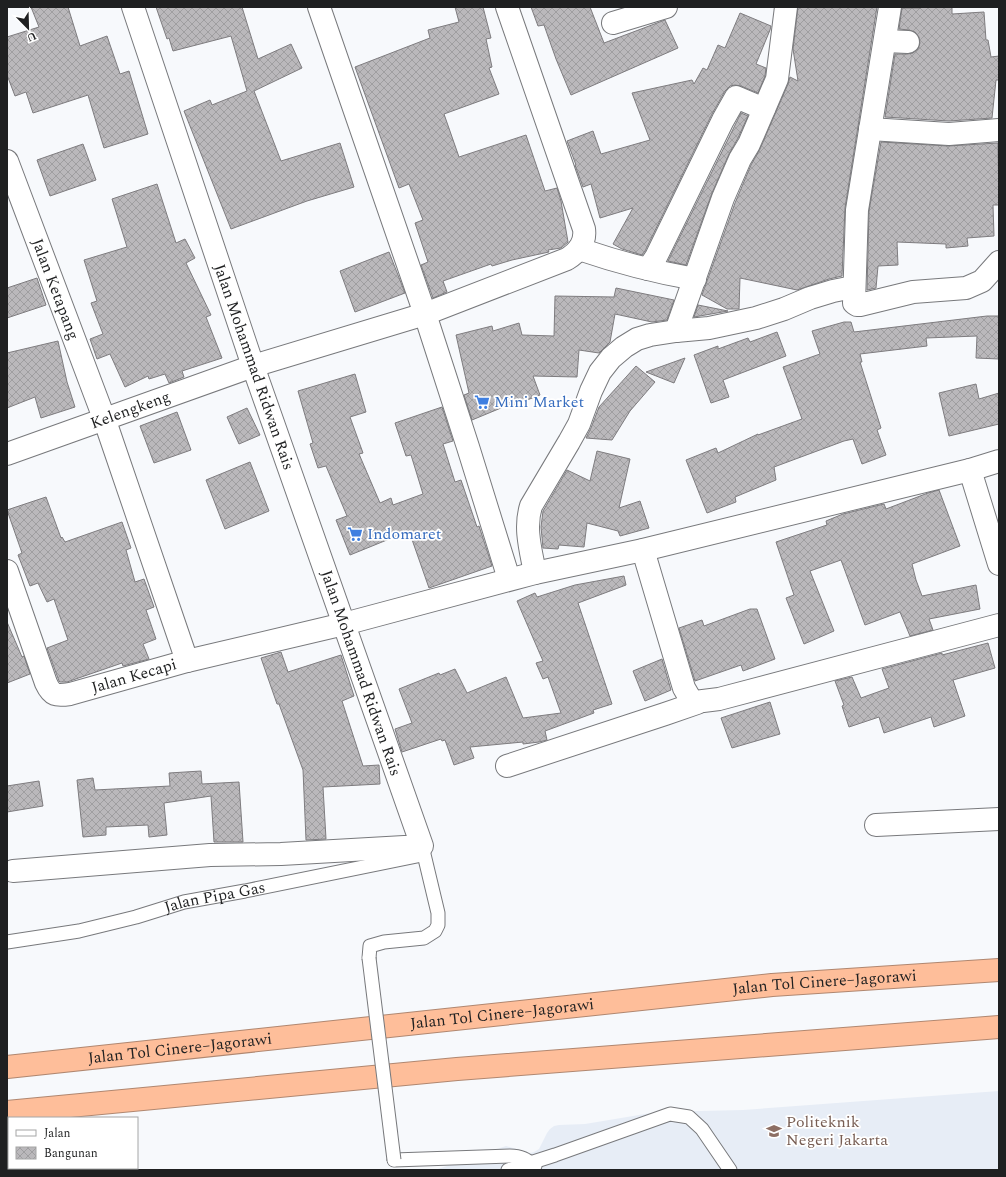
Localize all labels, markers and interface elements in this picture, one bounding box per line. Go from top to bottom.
north arrow [8,8,48,48]
text: U [24,27,39,46]
street label: Jalan Ketapang [25,235,85,343]
street label: Jalan Mohammad Ridwan Rais [207,261,301,473]
street label: Kelengkeng [87,385,174,435]
place label: Mini Market [494,390,584,414]
supermarket icon: Mini Market [473,393,491,411]
place label: Indomaret [367,522,442,546]
supermarket icon: Indomaret [346,525,364,543]
street label: Jalan Mohammad Ridwan Rais [314,567,408,779]
street label: Jalan Kecapi [88,652,180,700]
street label: Jalan Pipa Gas [161,875,268,919]
street label: Jalan Tol Cinere–Jagorawi [731,963,918,1001]
street label: Jalan Tol Cinere–Jagorawi [409,992,595,1036]
street label: Jalan Tol Cinere–Jagorawi [87,1027,273,1070]
place label: Politeknik Negeri Jakarta [786,1110,888,1152]
legend [8,1117,138,1169]
school or university icon: Politeknik Negeri Jakarta [765,1122,783,1140]
text: Jalan [44,1124,71,1143]
text: Bangunan [44,1144,98,1163]

